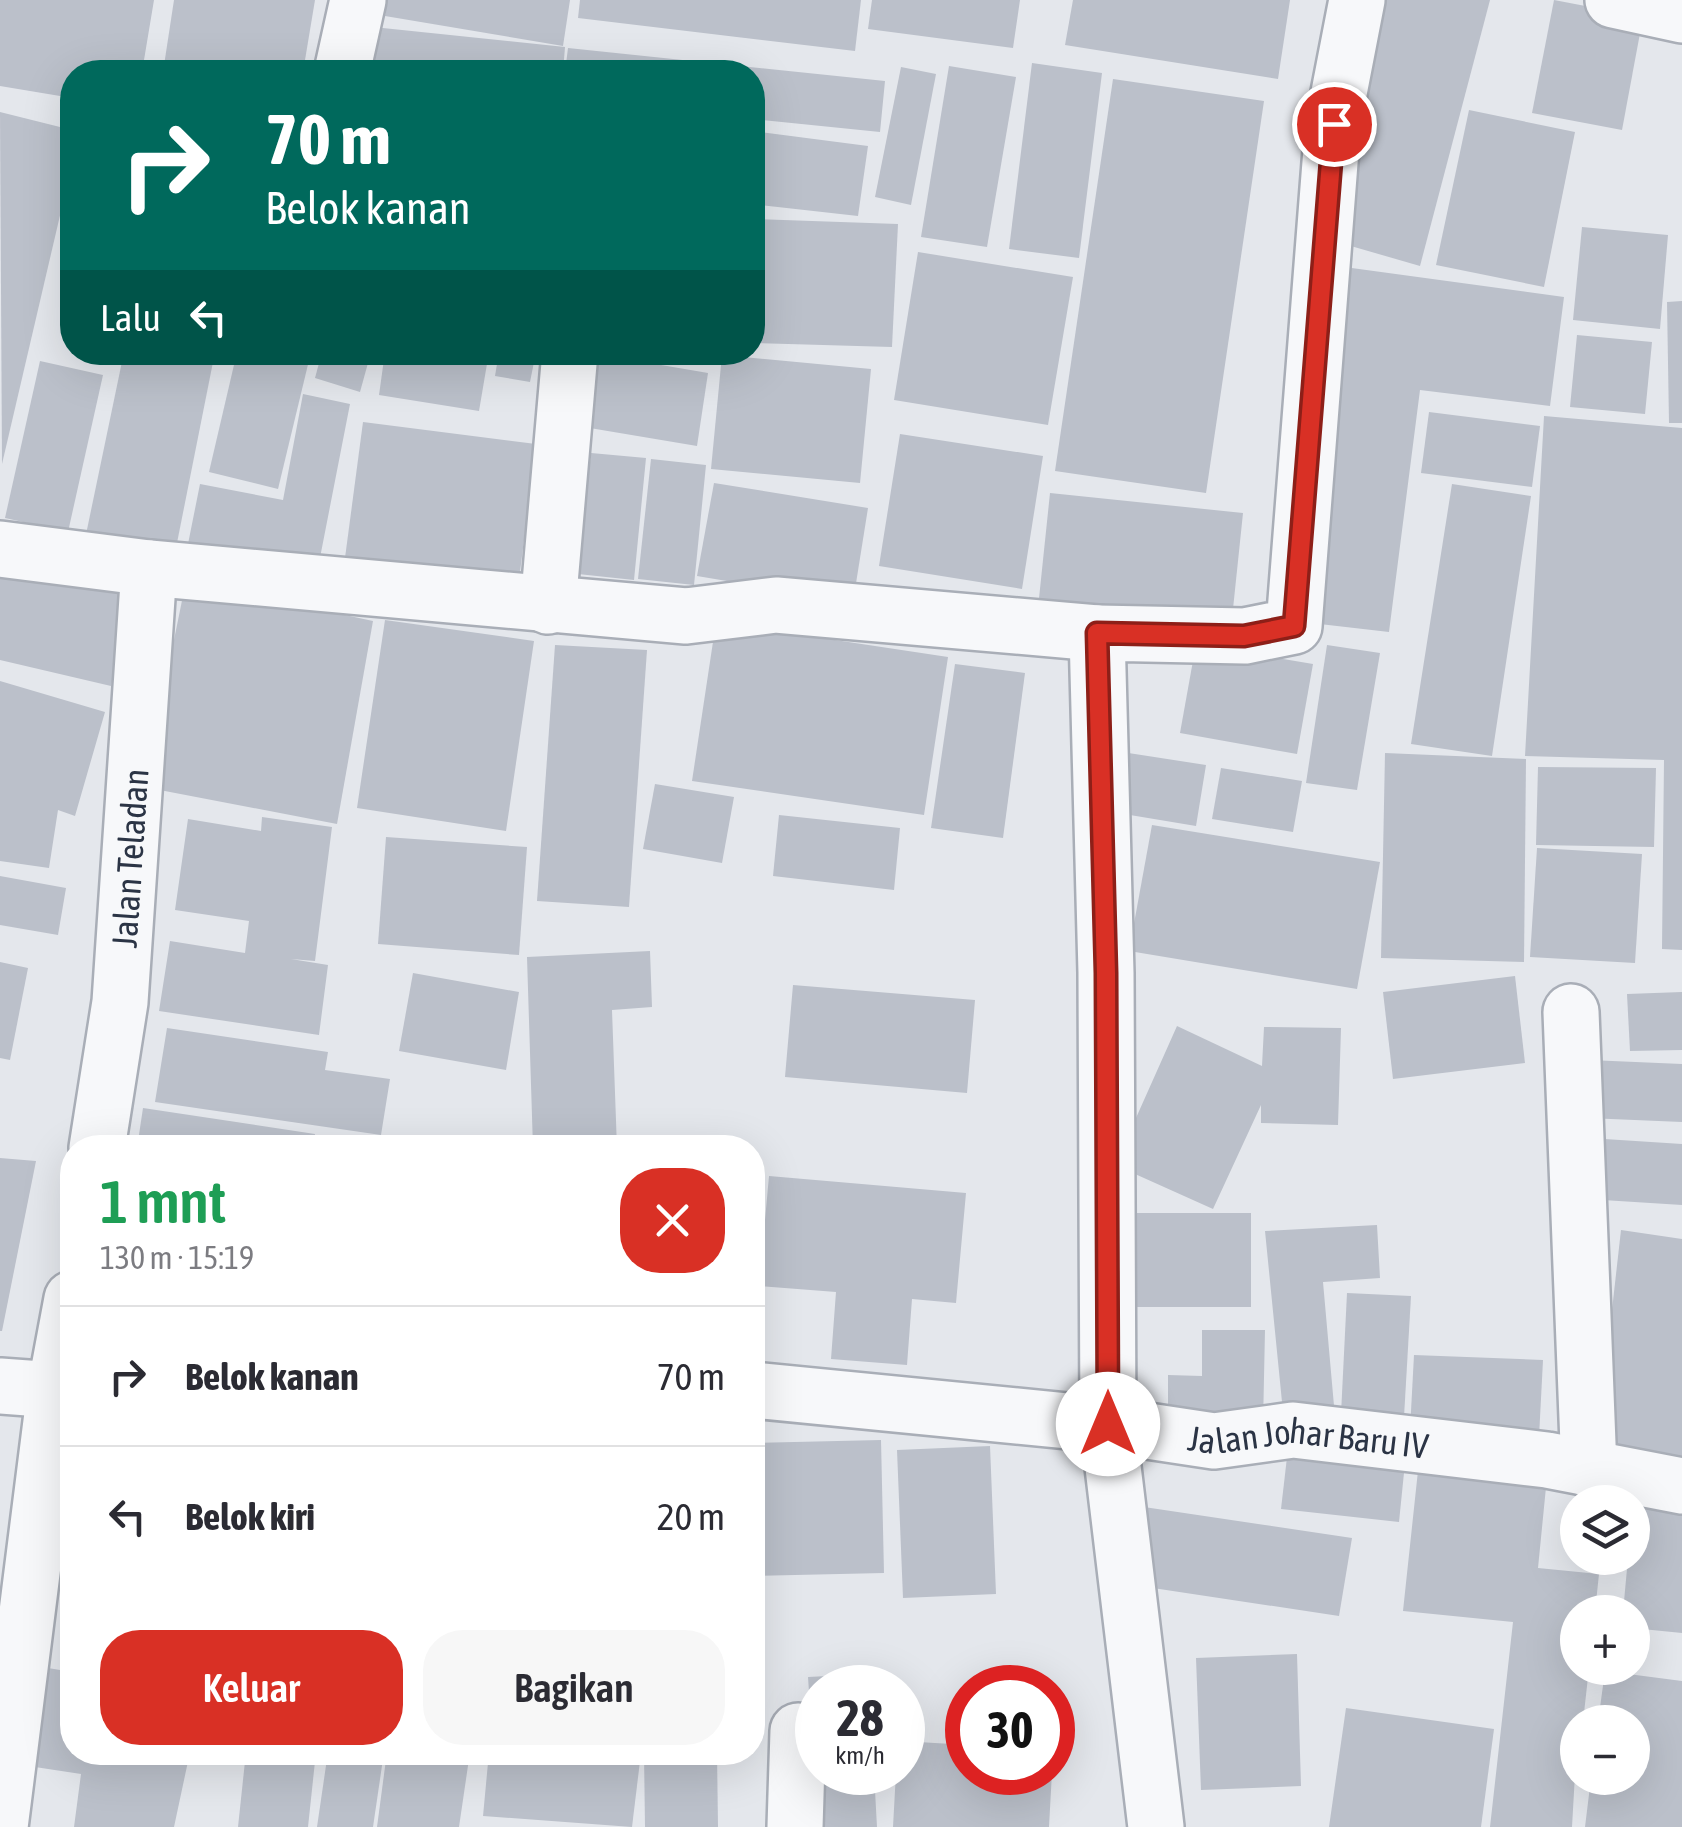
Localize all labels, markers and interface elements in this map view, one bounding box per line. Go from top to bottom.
pin [1292,82,1377,167]
icon: arrive [1307,97,1362,152]
text: 70 m [265,99,391,179]
icon: right [100,100,230,230]
text: Belok kanan [265,182,471,234]
icon: left [181,290,236,345]
text: Lalu [100,296,161,339]
street label: Jalan Teladan [104,767,156,949]
text: 1 mnt [100,1167,226,1236]
button: close [620,1168,725,1273]
text: 130 m · 15:19 [100,1239,254,1276]
icon: right [100,1349,155,1404]
text: Belok kanan [185,1355,359,1398]
text: 70 m [657,1355,725,1398]
position arrow [1056,1372,1160,1476]
street label: Jalan Johar Baru IV [1185,1410,1432,1466]
map controls [1560,1485,1650,1795]
button: layers [1560,1485,1650,1575]
icon: left [100,1489,155,1544]
text: Belok kiri [185,1495,315,1538]
text: 20 m [657,1495,725,1538]
button: + [1560,1595,1650,1685]
button: Keluar [100,1630,403,1745]
button: Bagikan [423,1630,725,1745]
speed limit sign: 30 [945,1665,1075,1795]
text: 28 [836,1689,883,1747]
button: − [1560,1705,1650,1795]
text: km/h [835,1741,885,1769]

